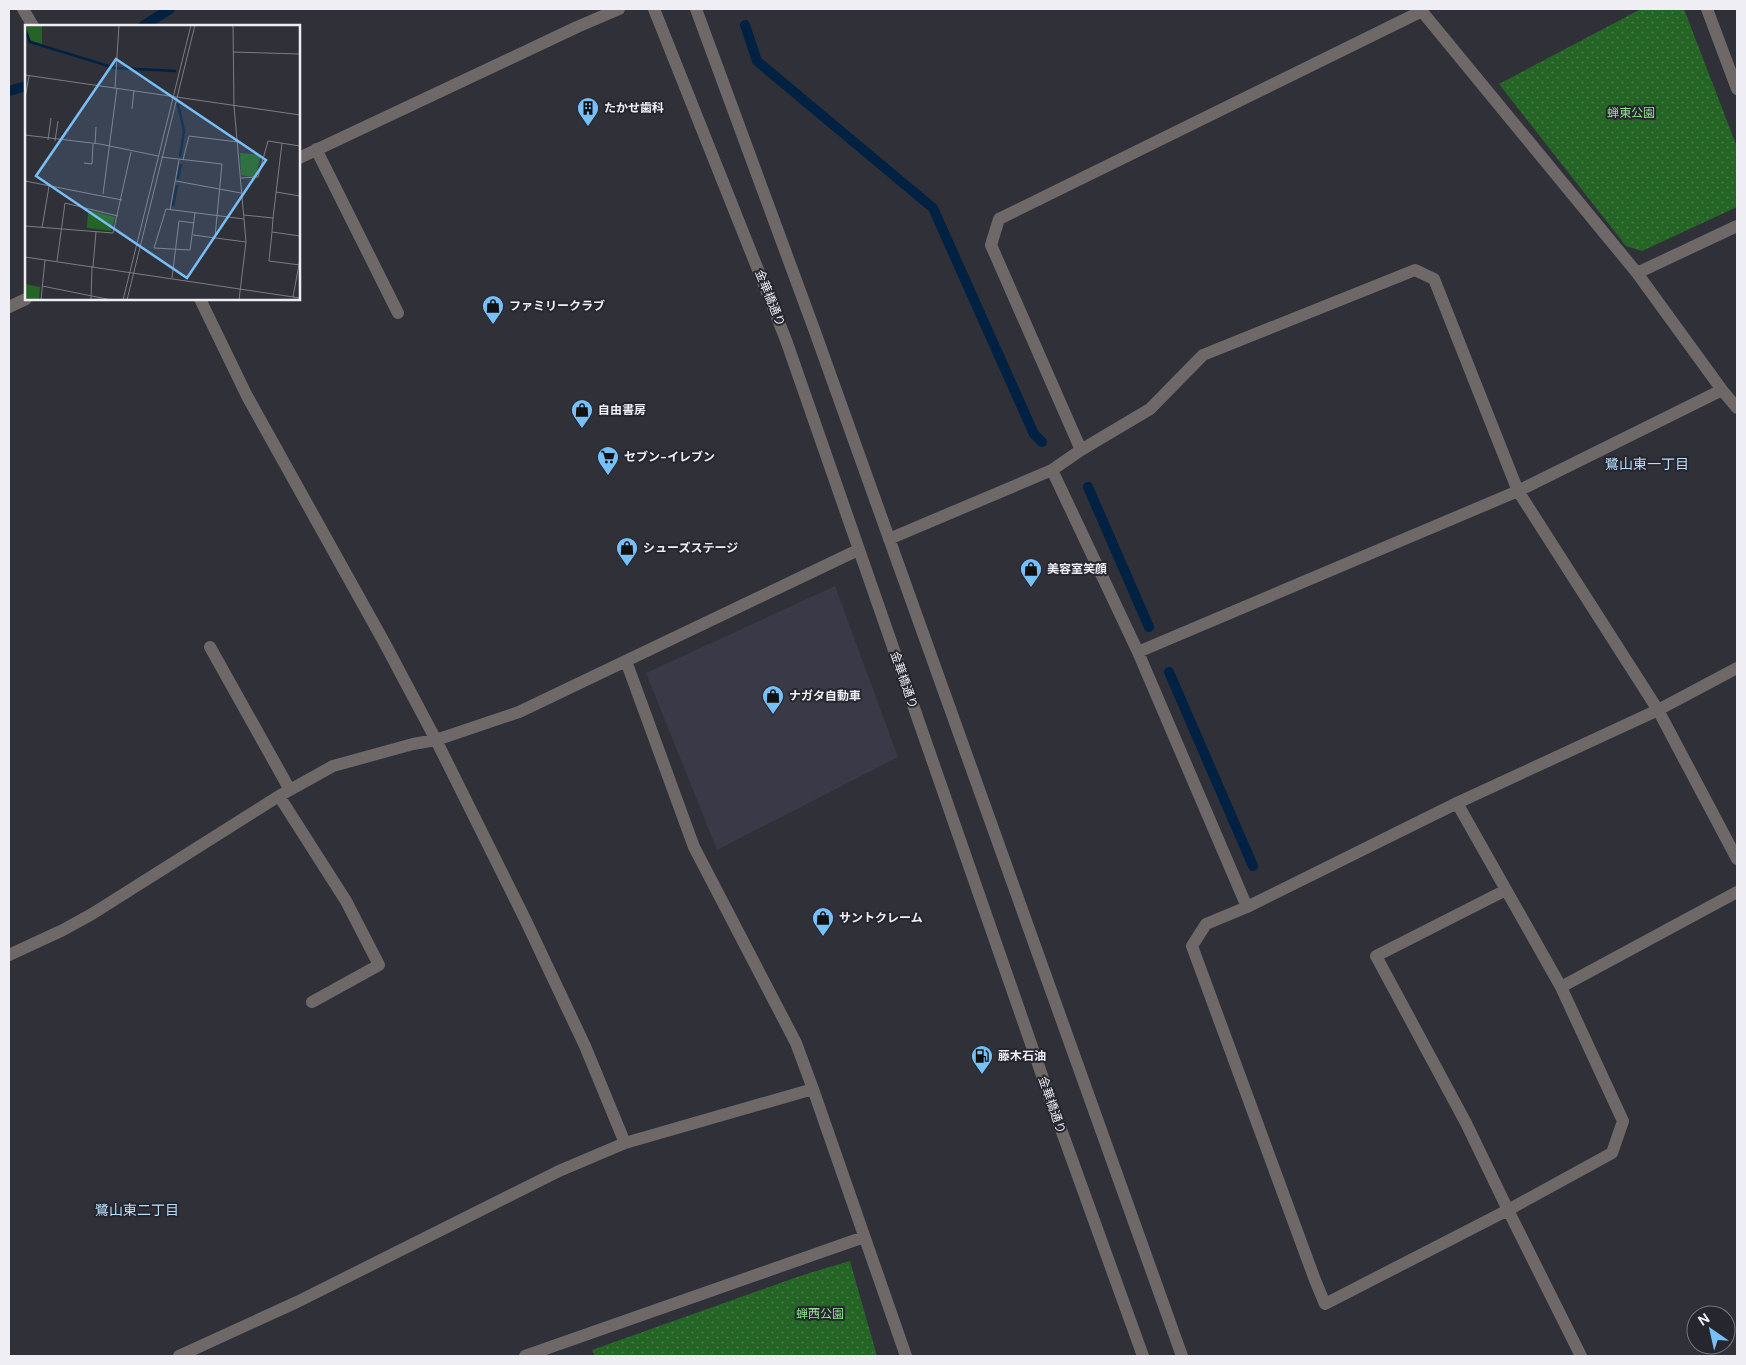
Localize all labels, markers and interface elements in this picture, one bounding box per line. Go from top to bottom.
inset map [25,25,300,300]
building icon: たかせ歯科 [576,96,600,127]
place label: たかせ歯科 [604,100,664,116]
park label: 蝉東公園 [1607,105,1655,121]
street label: 金華橋通り [751,267,789,329]
shop icon: ファミリークラブ [481,294,505,325]
place label: ファミリークラブ [509,298,605,314]
shop icon: 自由書房 [570,398,594,429]
place label: 自由書房 [598,402,646,418]
supermarket icon: セブン-イレブン [596,445,620,476]
place label: セブン-イレブン [624,449,715,465]
district label: 鷺山東一丁目 [1605,455,1689,473]
shop icon: シューズステージ [615,536,639,567]
place label: シューズステージ [643,540,738,556]
shop icon: 美容室笑顔 [1019,557,1043,588]
place label: 美容室笑顔 [1047,561,1107,577]
street label: 金華橋通り [887,649,921,711]
shop icon: ナガタ自動車 [761,684,785,715]
place label: ナガタ自動車 [789,688,861,704]
shop icon: サントクレーム [811,906,835,937]
place label: サントクレーム [839,910,923,926]
fuel station icon: 藤木石油 [970,1044,994,1075]
place label: 藤木石油 [998,1048,1046,1064]
street label: 金華橋通り [1035,1074,1069,1136]
district label: 鷺山東二丁目 [95,1201,179,1219]
north arrow [1686,1305,1736,1355]
park label: 蝉西公園 [796,1306,844,1322]
text: N [1694,1309,1713,1330]

